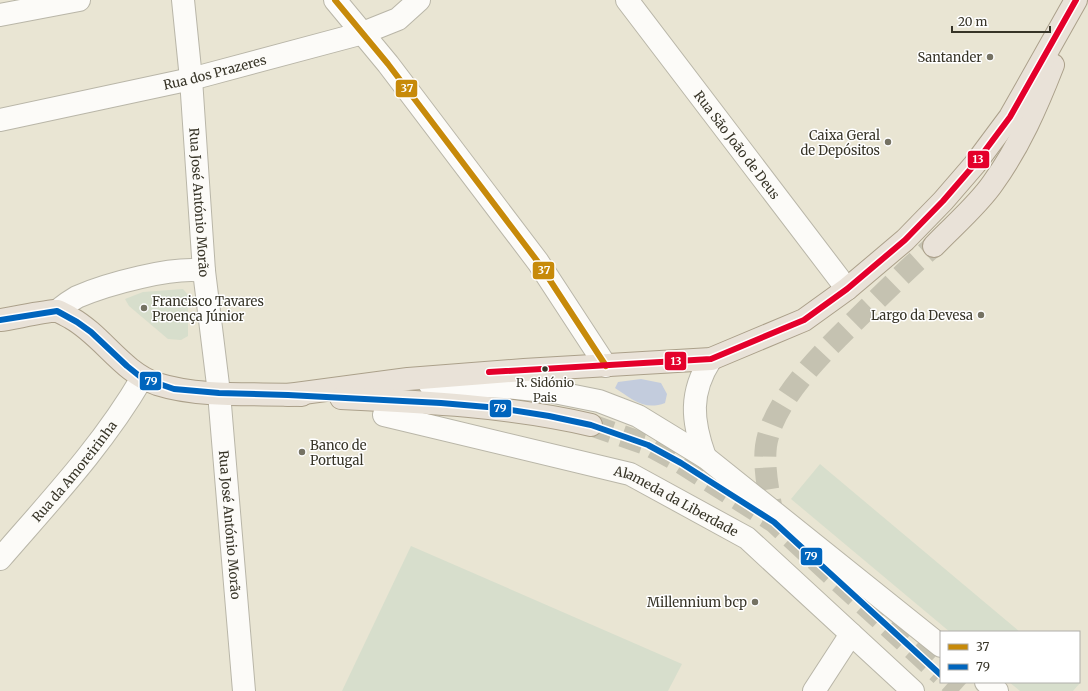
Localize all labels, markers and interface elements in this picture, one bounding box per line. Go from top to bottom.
scale bar [952,8,1050,34]
text: 20 m [958,14,987,29]
place label: Santander [917,49,982,66]
street label: Rua dos Prazeres [162,51,268,93]
marker: Santander [985,52,995,62]
line badge: 37 [395,79,418,98]
text: 37 [401,81,414,95]
street label: Rua São João de Deus [691,87,784,202]
street label: Rua José António Morão [186,127,213,278]
place label: Caixa Geral de Depósitos [800,127,880,159]
marker: Caixa Geral de Depósitos [883,137,893,147]
line badge: 13 [967,150,990,169]
text: 13 [972,152,984,166]
line badge: 37 [532,261,555,280]
text: 37 [538,263,551,277]
place label: Francisco Tavares Proença Júnior [152,293,264,325]
marker: Francisco Tavares Proença Júnior [139,303,149,313]
place label: Largo da Devesa [871,307,973,324]
marker: Largo da Devesa [976,310,986,320]
line badge: 13 [664,351,687,371]
text: 13 [670,354,682,368]
marker: R. Sidónio Pais [540,364,550,374]
line badge: 79 [139,371,162,391]
text: 79 [144,374,158,388]
place label: R. Sidónio Pais [516,375,574,405]
line badge: 79 [489,399,512,418]
text: 79 [493,401,507,415]
street label: Rua da Amoreirinha [28,417,120,525]
place label: Banco de Portugal [310,437,367,469]
marker: Banco de Portugal [297,447,307,457]
street label: Rua José António Morão [215,450,245,600]
street label: Alameda da Liberdade [611,462,742,540]
line badge: 79 [800,547,823,566]
text: 79 [804,549,818,563]
place label: Millennium bcp [647,594,747,611]
marker: Millennium bcp [750,597,760,607]
legend [940,631,1080,683]
text: 37 [976,639,989,654]
text: 79 [976,659,990,674]

